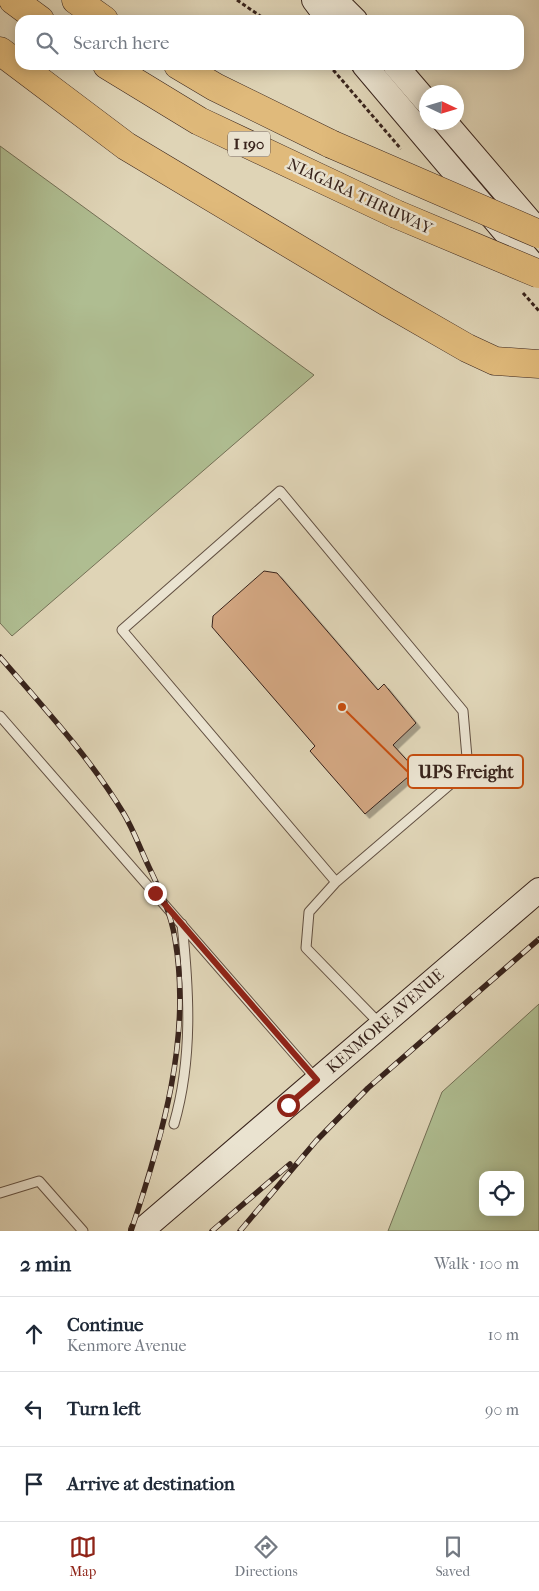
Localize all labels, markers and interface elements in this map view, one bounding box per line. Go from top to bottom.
search box [15,15,524,70]
icon: search [33,29,61,57]
text: Search here [73,32,169,54]
north arrow [419,85,464,130]
road number: I 190 [228,132,270,156]
street label: NIAGARA THRUWAY [285,154,436,238]
callout: UPS Freight [408,755,523,788]
text: UPS Freight [417,762,514,783]
route end [144,882,167,905]
street label: KENMORE AVENUE [322,965,448,1077]
route start [277,1094,300,1117]
map controls [479,1171,524,1216]
button: locate [479,1171,524,1216]
text: 2 min [20,1252,71,1276]
text: Walk · 100 m [434,1254,519,1273]
text: Continue [67,1314,143,1336]
icon: ahead [20,1320,48,1348]
text: 10 m [488,1325,519,1344]
text: Kenmore Avenue [67,1336,187,1355]
icon: left [20,1395,48,1423]
text: Turn left [67,1398,141,1420]
text: 90 m [485,1400,519,1419]
icon: arrive [20,1470,48,1498]
text: Arrive at destination [67,1473,235,1495]
tab: Map [69,1533,97,1580]
tab: Directions [235,1533,298,1580]
tab: Saved [435,1533,470,1580]

